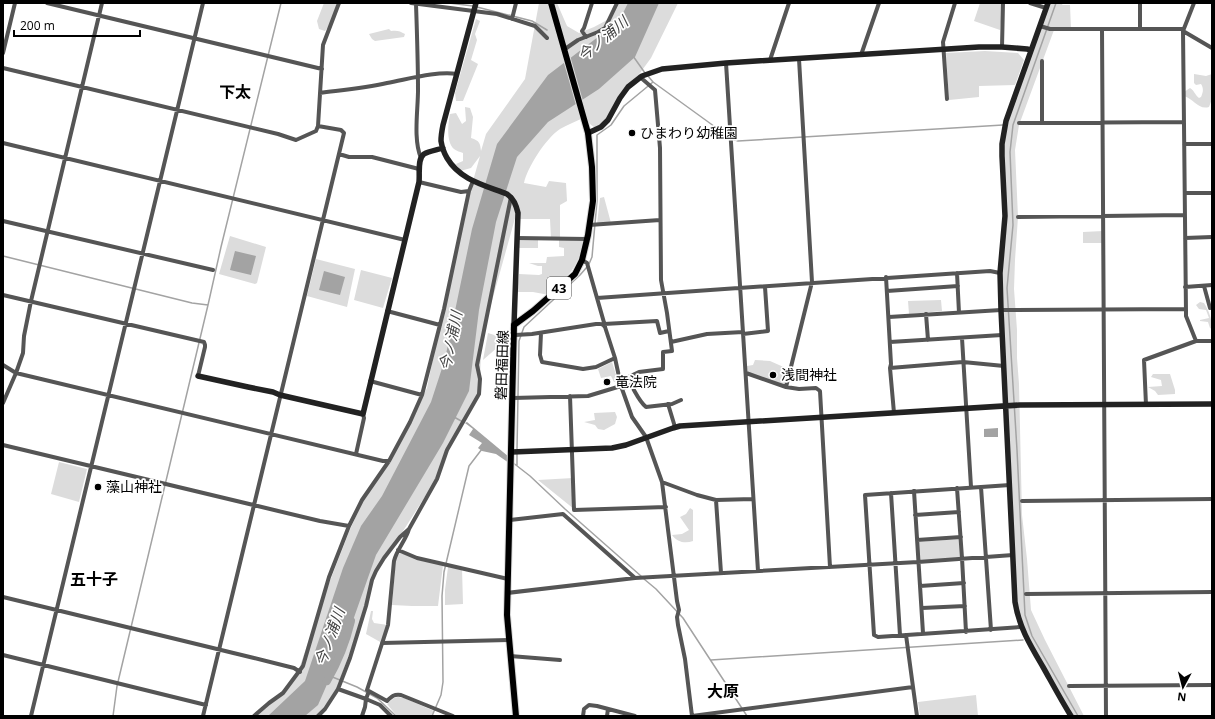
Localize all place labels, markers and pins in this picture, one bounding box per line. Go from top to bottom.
place label: ひまわり幼稚園 [640,123,738,142]
marker: ひまわり幼稚園 [627,128,637,138]
place label: 浅間神社 [781,365,837,384]
marker: 浅間神社 [768,370,778,380]
place label: 竜法院 [615,372,657,391]
marker: 竜法院 [602,377,612,387]
place label: 藻山神社 [106,477,162,496]
marker: 藻山神社 [93,482,103,492]

